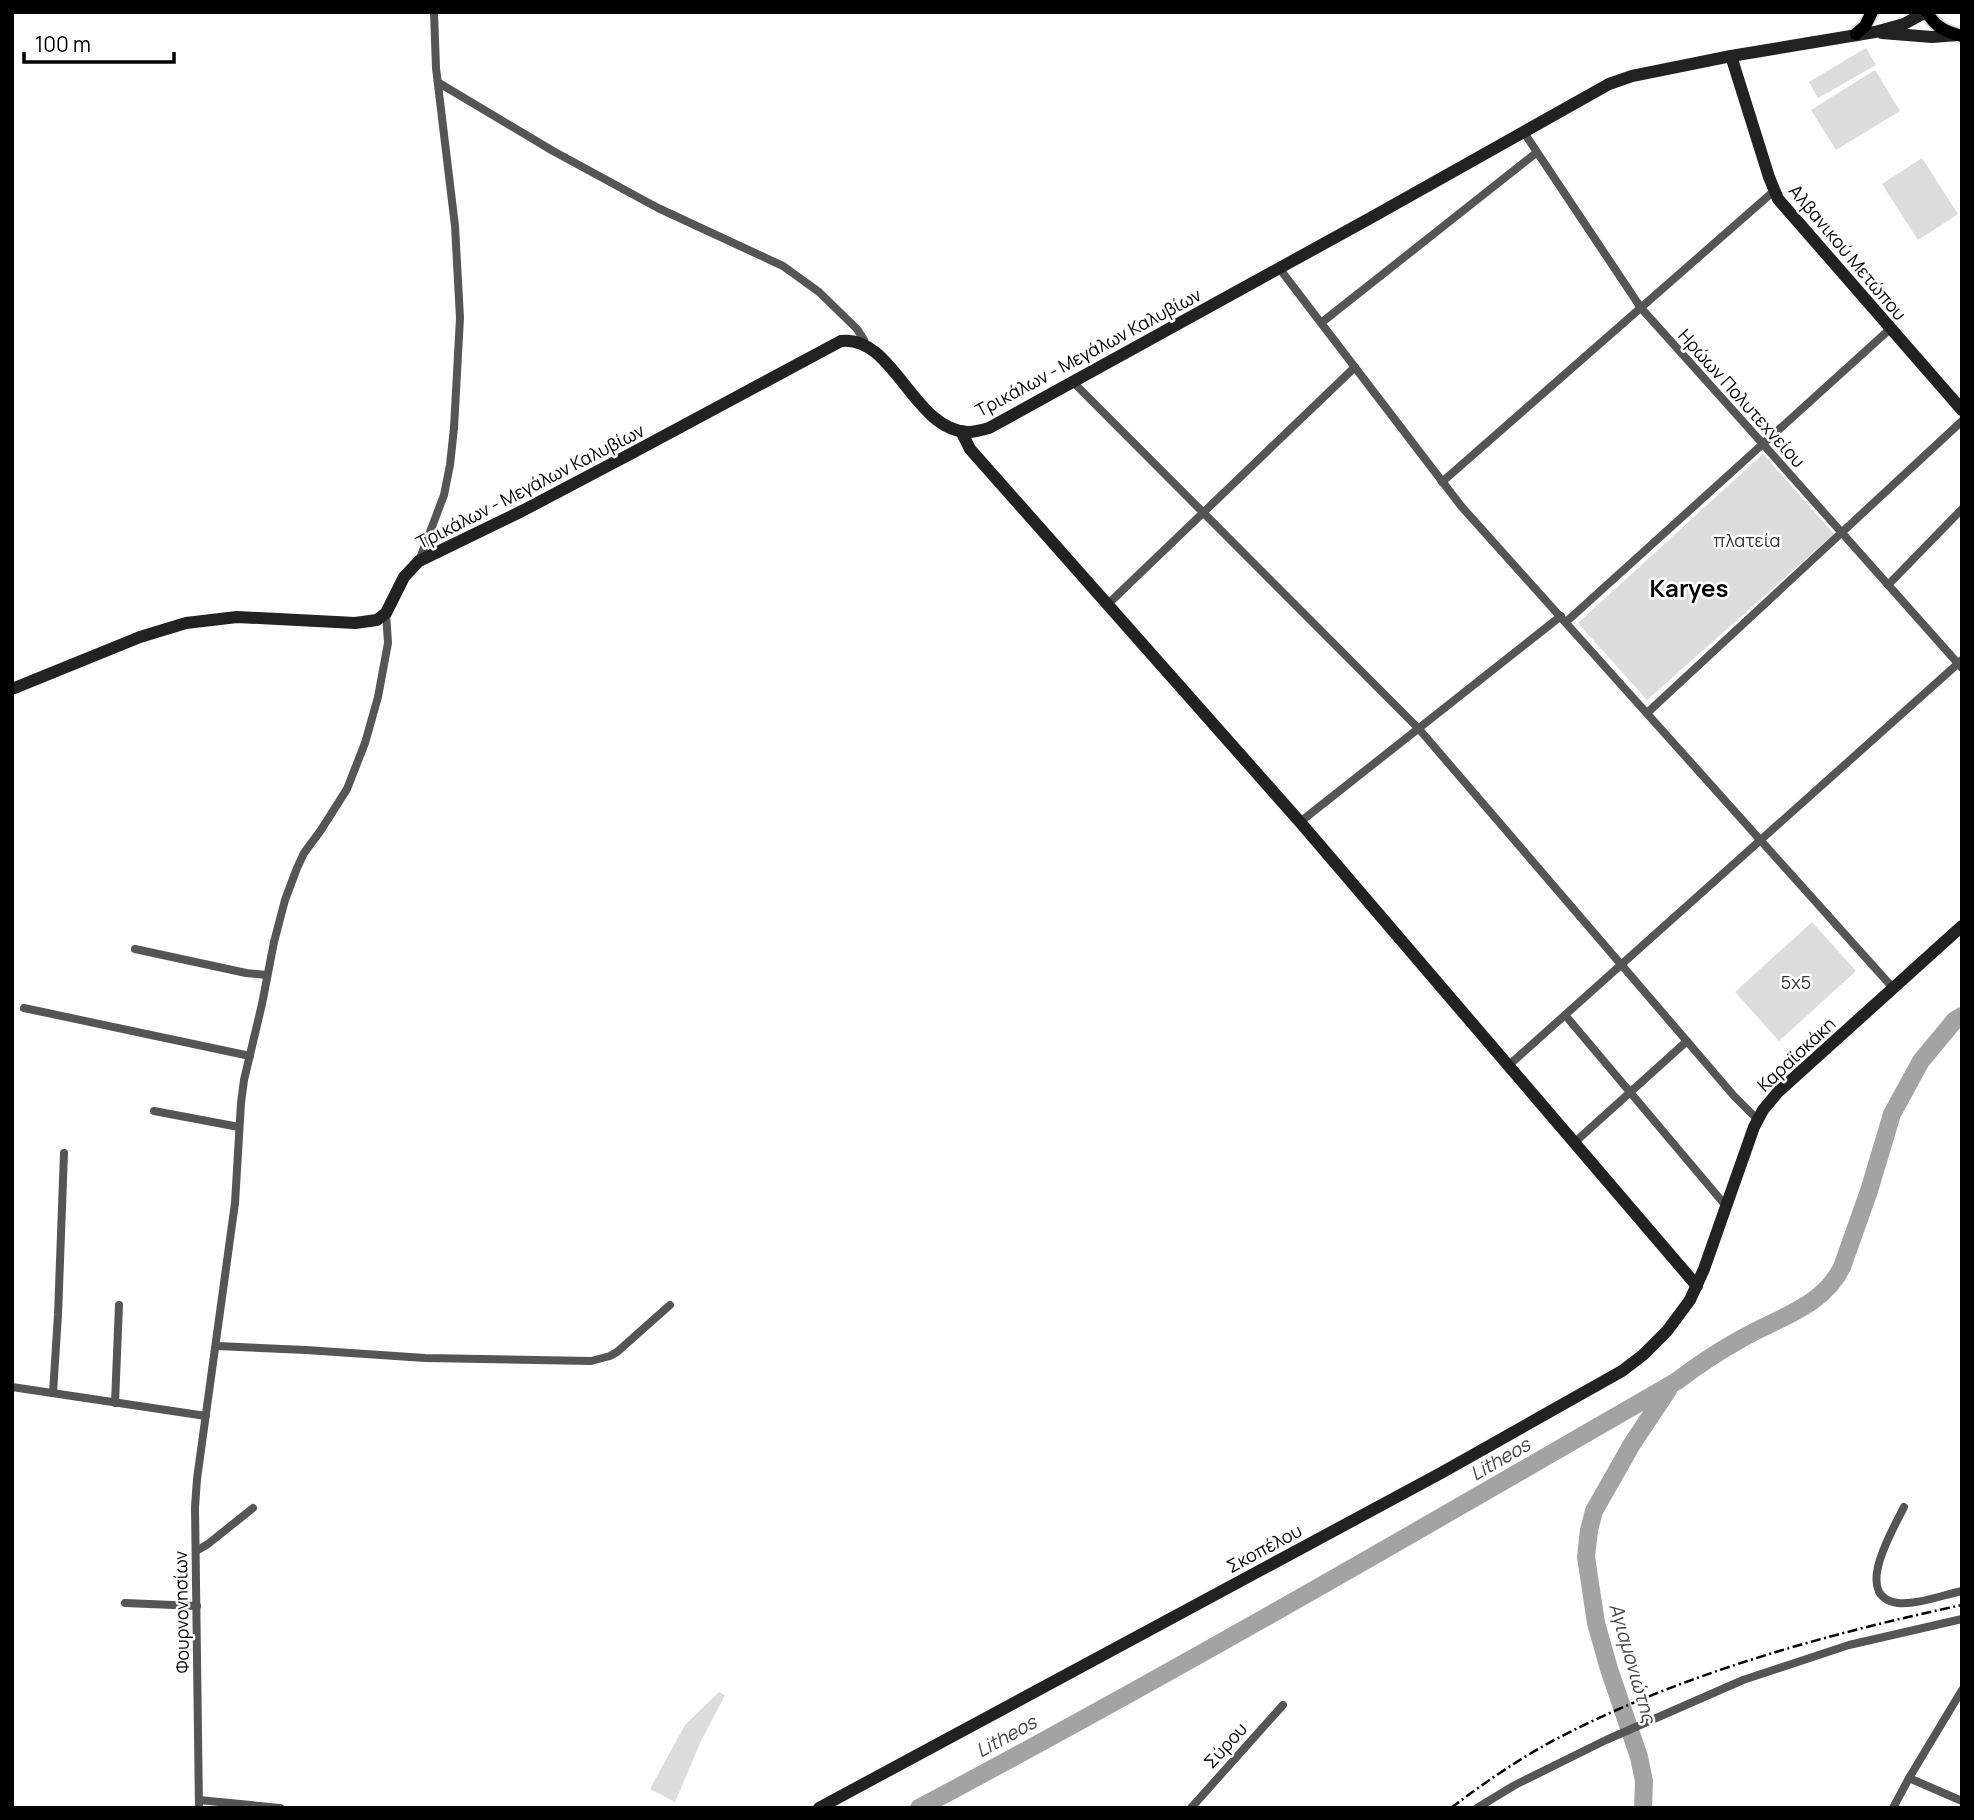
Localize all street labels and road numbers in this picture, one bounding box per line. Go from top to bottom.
street label: Αλβανικού Μετώπου [1784,179,1912,325]
street label: Τρικάλων - Μεγάλων Καλυβίων [971,282,1205,422]
street label: Ηρώων Πολυτεχνείου [1673,324,1811,472]
street label: Τρικάλων - Μεγάλων Καλυβίων [412,418,648,554]
street label: Καραϊσκάκη [1752,1012,1840,1096]
street label: Σκοπέλου [1222,1518,1306,1578]
street label: Φουρνονησίων [168,1550,194,1674]
street label: Σύρου [1198,1717,1252,1773]

